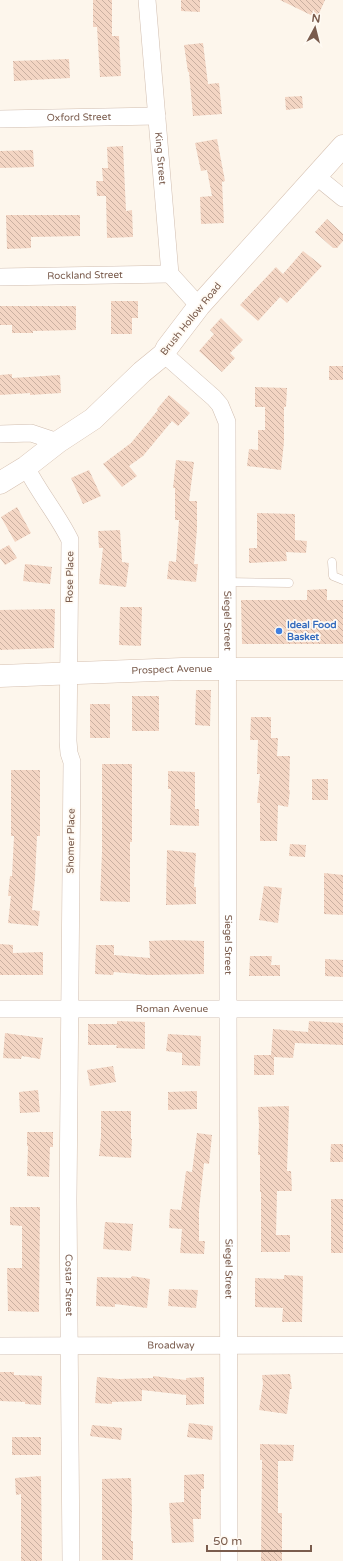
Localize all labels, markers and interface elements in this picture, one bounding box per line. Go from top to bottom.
north arrow [295,8,335,48]
text: N [311,12,321,26]
street label: Oxford Street [47,111,112,124]
street label: King Street [152,132,169,185]
street label: Rockland Street [47,269,123,282]
street label: Brush Hollow Road [158,280,224,358]
street label: Rose Place [64,551,76,603]
street label: Siegel Street [221,591,233,651]
place label: Ideal Food Basket [287,619,337,643]
marker: Ideal Food Basket [274,626,284,636]
street label: Prospect Avenue [131,663,213,677]
street label: Shomer Place [64,808,78,874]
street label: Siegel Street [222,915,234,975]
street label: Roman Avenue [136,1003,209,1015]
street label: Siegel Street [222,1239,235,1299]
street label: Costar Street [62,1254,75,1316]
street label: Broadway [147,1339,195,1352]
scale bar [207,1527,311,1553]
text: 50 m [213,1534,242,1548]

